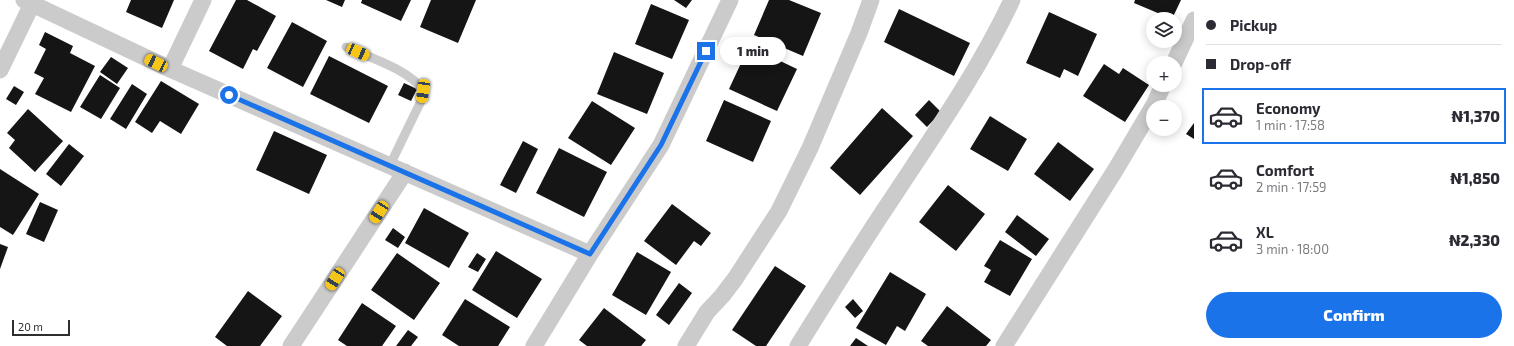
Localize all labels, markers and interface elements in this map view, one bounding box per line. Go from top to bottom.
map controls [1146,12,1182,136]
button: layers [1146,12,1182,48]
text: Pickup [1230,16,1277,34]
callout: 1 min [720,37,786,65]
car [345,42,371,62]
route end [697,42,715,60]
text: 1 min [737,43,769,59]
car [143,52,169,74]
text: Drop-off [1230,55,1291,73]
button: + [1146,56,1182,92]
car [415,78,431,104]
route start [220,86,238,104]
icon: car [1208,98,1244,134]
text: Economy [1256,99,1321,117]
button: − [1146,100,1182,136]
text: ₦1,370 [1452,107,1500,125]
text: 1 min · 17:58 [1256,117,1325,133]
icon: car [1208,160,1244,196]
text: Comfort [1256,161,1314,179]
text: ₦1,850 [1450,169,1500,187]
text: 2 min · 17:59 [1256,179,1327,195]
car [367,199,391,225]
icon: car [1208,222,1244,258]
text: XL [1256,223,1274,241]
text: ₦2,330 [1449,231,1500,249]
text: 3 min · 18:00 [1256,241,1329,257]
car [323,266,347,292]
button: Confirm [1206,292,1502,338]
scale bar [12,318,70,337]
text: 20 m [18,320,43,333]

